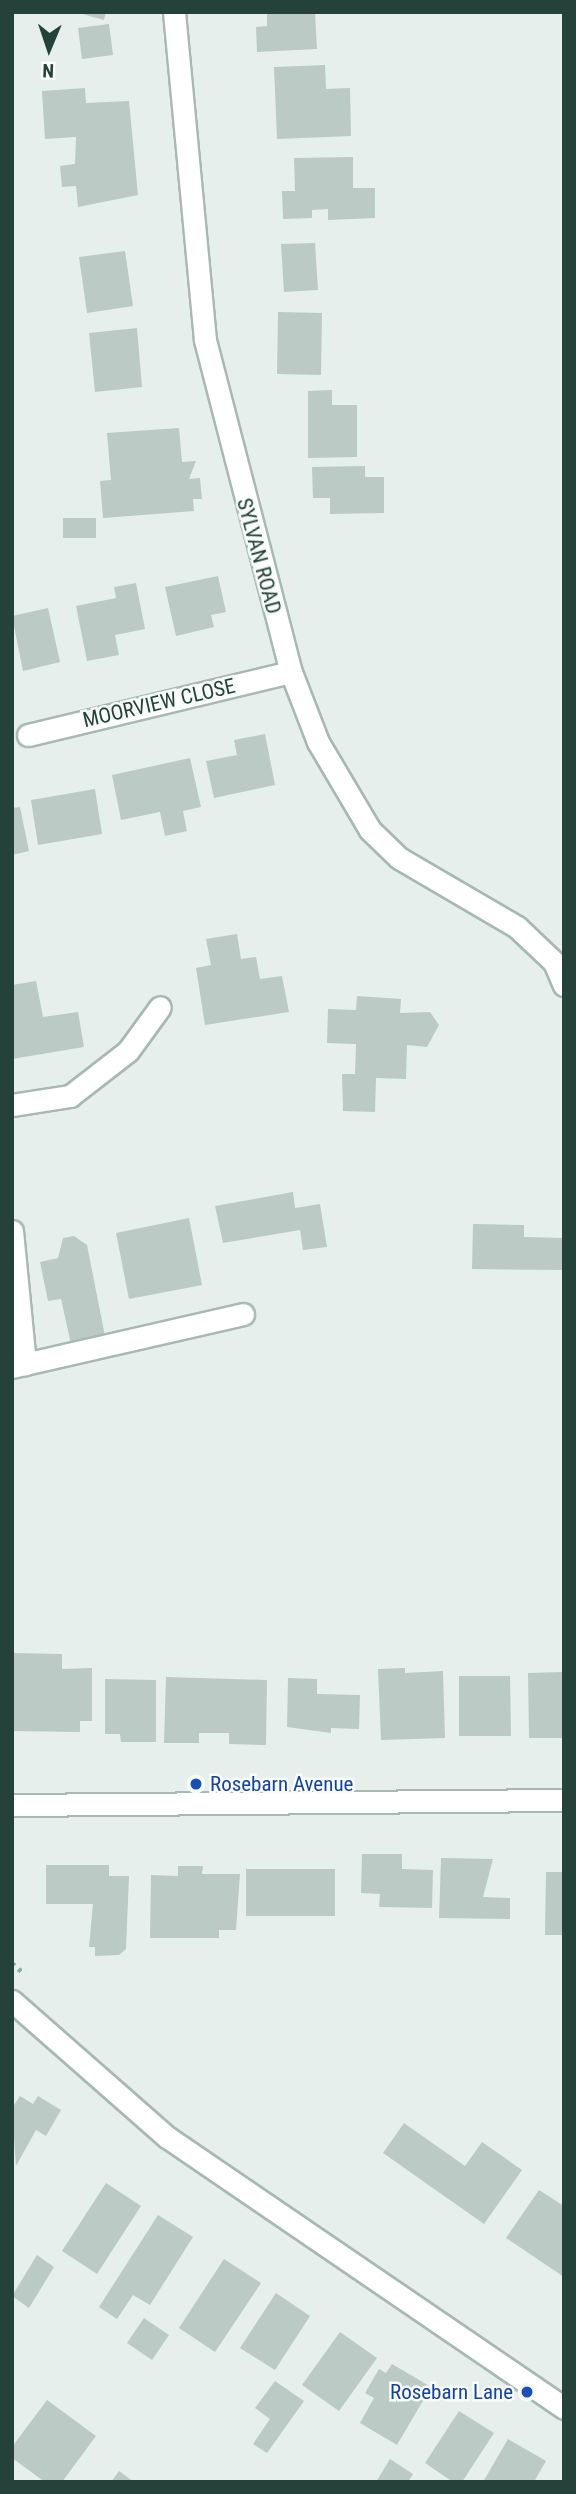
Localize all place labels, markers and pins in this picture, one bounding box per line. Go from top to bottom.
place label: Rosebarn Avenue [210,1771,353,1797]
marker: Rosebarn Avenue [188,1776,204,1792]
place label: Rosebarn Lane [390,2379,513,2405]
marker: Rosebarn Lane [519,2384,535,2400]

